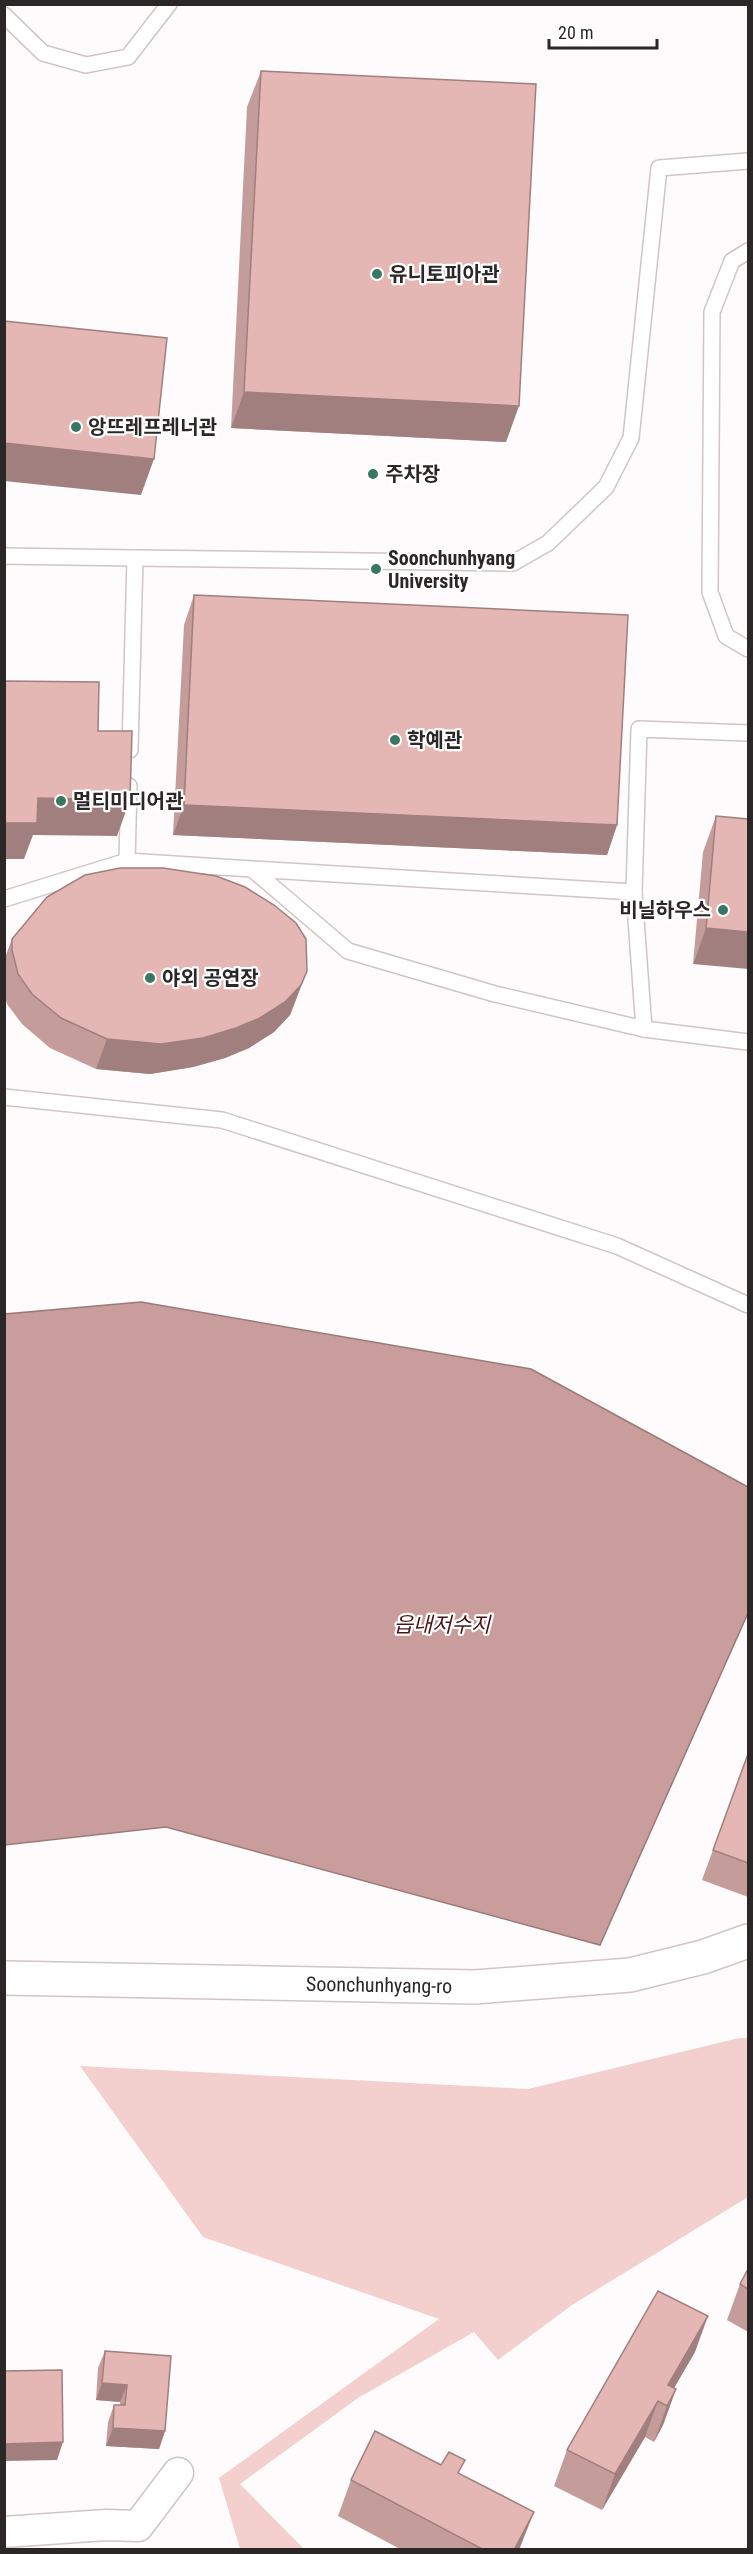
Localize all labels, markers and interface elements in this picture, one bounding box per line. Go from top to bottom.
scale bar [549,12,657,50]
text: 20 m [558,22,593,43]
place label: 유니토피아관 [389,262,500,286]
marker: 유니토피아관 [370,267,384,281]
place label: 앙뜨레프레너관 [88,415,217,439]
marker: 앙뜨레프레너관 [69,420,83,434]
place label: 주차장 [385,462,440,486]
marker: 주차장 [366,467,380,481]
place label: Soonchunhyang University [388,546,515,593]
marker: Soonchunhyang University [369,562,383,576]
place label: 학예관 [407,728,463,752]
marker: 학예관 [388,733,402,747]
place label: 멀티미디어관 [73,789,184,813]
marker: 멀티미디어관 [54,794,68,808]
place label: 비닐하우스 [619,898,711,922]
marker: 비닐하우스 [716,903,730,917]
place label: 야외 공연장 [162,966,259,990]
marker: 야외 공연장 [143,971,157,985]
water label: 읍내저수지 [394,1613,492,1637]
street label: Soonchunhyang-ro [306,1972,452,1998]

